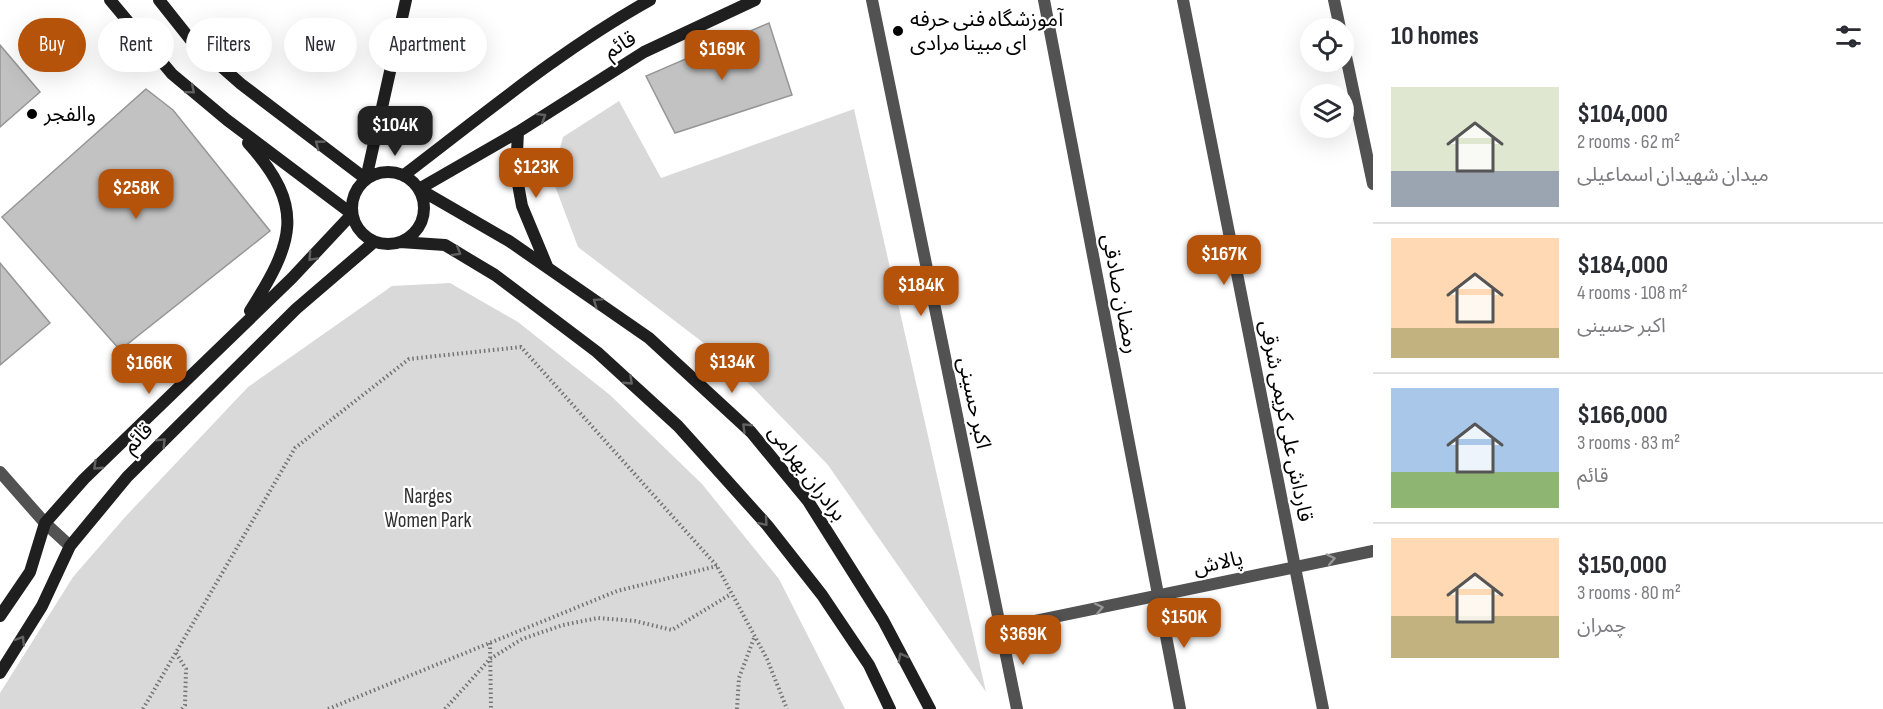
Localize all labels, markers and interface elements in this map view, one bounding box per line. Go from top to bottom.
place label: آموزشگاه فنی حرفه ای مبینا مرادی [910,7,1064,56]
chip: Buy [18,18,86,72]
chip: Rent [98,18,174,72]
chip: Filters [186,18,272,72]
chip: New [284,18,357,72]
chip: Apartment [369,18,487,72]
map controls [1300,18,1354,138]
button: locate [1300,18,1354,72]
icon: filters [1832,20,1865,53]
text: 10 homes [1391,21,1479,52]
marker: آموزشگاه فنی حرفه ای مبینا مرادی [891,24,905,38]
street label: قائم [599,26,642,66]
pin: $169K [680,30,764,81]
text: $169K [699,37,745,61]
one-way arrow [184,83,195,94]
button: layers [1300,84,1354,138]
text: $104,000 [1577,99,1668,130]
place label: والفجر [43,102,96,127]
pin: $104K [353,106,437,157]
marker: والفجر [25,107,39,121]
icon: home [1439,111,1511,183]
text: $104K [372,113,418,137]
one-way arrow [535,113,546,124]
text: 2 rooms · 62 m² [1577,130,1680,154]
one-way arrow [315,140,326,151]
pin: $123K [494,148,578,199]
text: $123K [513,155,559,179]
text: میدان شهيدان اسماعيلی [1577,163,1769,187]
pin: $258K [94,169,178,220]
text: $258K [112,176,160,200]
street label: رمضان صادقی [1096,232,1144,356]
pin: $167K [1182,235,1266,286]
text: $167K [1201,242,1247,266]
one-way arrow [451,245,461,257]
one-way arrow [308,250,319,260]
text: $184,000 [1577,250,1668,281]
icon: home [1439,262,1511,334]
pin: $184K [879,266,963,317]
text: $184K [898,273,944,297]
text: 4 rooms · 108 m² [1577,281,1688,305]
one-way arrow [593,298,604,309]
text: اکبر حسینی [1577,314,1666,338]
street label: قارداش علی کریمی شرقی [1254,318,1318,524]
pin: $134K [690,343,774,394]
pin: $166K [107,344,191,395]
text: $134K [709,350,755,374]
text: $166K [126,351,172,375]
street label: اکبر حسینی [952,355,996,451]
one-way arrow [623,374,633,385]
text: $166,000 [1577,400,1668,431]
icon: home [1439,412,1511,484]
street label: قائم [118,418,160,460]
street label: برادران بهرامی [763,420,851,526]
one-way arrow [742,424,753,435]
text: 3 rooms · 83 m² [1577,431,1680,455]
one-way arrow [156,438,166,449]
one-way arrow [94,459,104,470]
text: قائم [1577,464,1608,488]
park label: Narges Women Park [384,484,472,533]
one-way arrow [757,515,768,526]
street label: پالاش [1191,546,1245,581]
text: $150,000 [1577,550,1667,581]
one-way arrow [1326,553,1336,566]
icon: home [1439,562,1511,634]
text: 3 rooms · 80 m² [1577,581,1681,605]
pin: $150K [1142,598,1226,649]
one-way arrow [1094,602,1104,615]
text: $150K [1161,605,1207,629]
text: چمران [1577,614,1626,638]
pin: $369K [981,615,1065,666]
text: $369K [999,622,1047,646]
one-way arrow [13,635,24,646]
one-way arrow [898,653,910,664]

